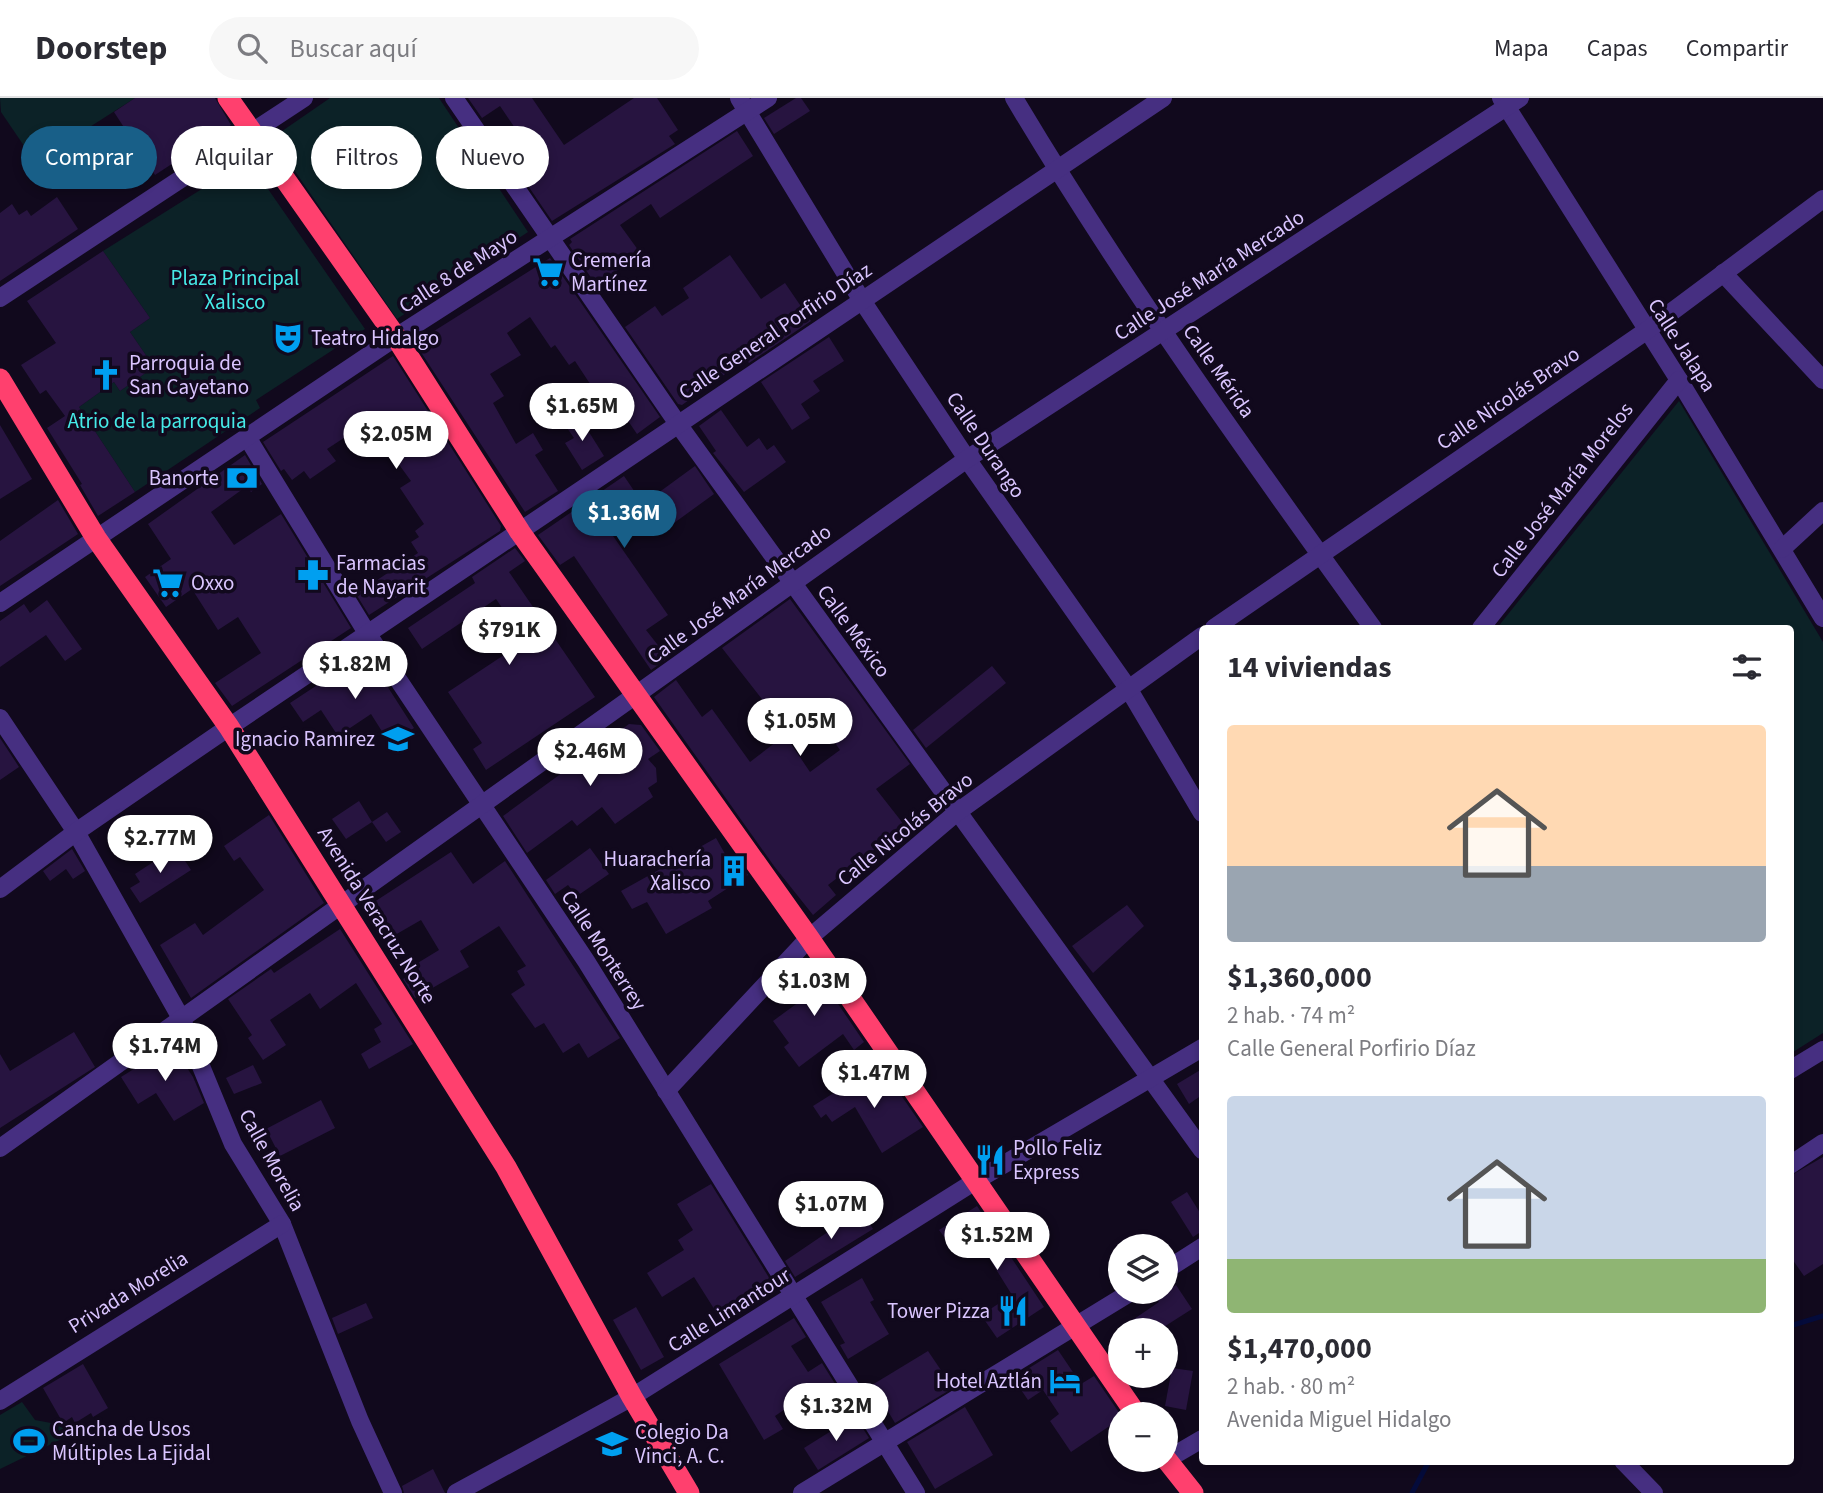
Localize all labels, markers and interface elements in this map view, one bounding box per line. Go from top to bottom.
search box [209,17,699,80]
text: Doorstep [35,25,167,72]
icon: search [233,29,271,67]
text: Buscar aquí [289,30,417,67]
text: Mapa [1494,31,1549,66]
text: Capas [1587,31,1648,66]
text: Compartir [1686,31,1788,66]
chip: Comprar [21,126,157,189]
chip: Alquilar [171,126,297,189]
chip: Filtros [311,126,422,189]
chip: Nuevo [436,126,549,189]
street label: Calle José María Mercado [1108,202,1310,348]
street label: Calle 8 de Mayo [393,221,523,321]
place label: Cremería Martínez [571,245,651,299]
supermarket icon: Cremería Martínez [531,255,565,289]
street label: Calle General Porfirio Díaz [672,255,878,407]
park label: Plaza Principal Xalisco [171,263,299,317]
street label: Calle Jalapa [1640,292,1724,398]
street label: Calle Mérida [1176,318,1262,424]
theatre icon: Teatro Hidalgo [271,321,305,355]
place label: Teatro Hidalgo [311,323,439,353]
street label: Calle Nicolás Bravo [1430,339,1586,457]
place label: Parroquia de San Cayetano [129,348,249,402]
church icon: Parroquia de San Cayetano [89,358,123,392]
pin: $1.65M [525,384,639,443]
street label: Calle Durango [939,386,1033,504]
text: $1.65M [545,389,619,422]
street label: Calle José María Morelos [1484,396,1640,584]
park label: Atrio de la parroquia [67,406,247,436]
pin: $2.05M [339,412,453,471]
text: $2.05M [359,417,433,450]
bank icon: Banorte [225,461,259,495]
place label: Banorte [149,463,219,493]
pin: $1.36M [567,490,681,550]
text: $1.36M [587,496,661,529]
street label: Calle José María Mercado [641,517,837,671]
place label: Farmacias de Nayarit [336,548,426,602]
pharmacy icon: Farmacias de Nayarit [296,558,330,592]
supermarket icon: Oxxo [151,566,185,600]
place label: Oxxo [191,568,234,598]
street label: Calle México [810,578,898,684]
pin: $791K [460,608,558,667]
text: $791K [478,613,540,646]
pin: $1.82M [298,642,412,701]
text: 14 viviendas [1227,646,1392,689]
text: $1.82M [318,647,392,680]
icon: filters [1728,648,1766,686]
pin: $1.05M [743,698,857,758]
text: $1.05M [763,704,837,737]
school or university icon: Ignacio Ramirez [381,722,415,756]
place label: Ignacio Ramirez [235,724,375,754]
pin: $2.46M [533,728,647,788]
text: $2.46M [553,734,627,767]
street label: Calle Nicolás Bravo [831,765,979,893]
icon: home [1434,770,1560,896]
pin: $2.77M [103,816,217,875]
text: $2.77M [123,821,197,854]
street label: Avenida Veracruz Norte [310,821,444,1009]
place label: Huarachería Xalisco [603,844,711,898]
building icon: Huarachería Xalisco [717,854,751,888]
street label: Calle Monterrey [554,884,654,1016]
text: $1,360,000 [1227,956,1372,999]
pin: $1.03M [757,958,871,1018]
text: $1.03M [777,964,851,997]
text: 2 hab. · 74 m² [1227,999,1355,1032]
pin: $1.74M [108,1024,222,1083]
text: $1.74M [128,1029,202,1062]
text: Calle General Porfirio Díaz [1227,1032,1476,1065]
pin: $1.47M [817,1051,931,1110]
text: $1.47M [837,1056,911,1089]
street label: Calle Morelia [231,1103,313,1217]
place label: Pollo Feliz Express [1013,1133,1102,1187]
icon: home [1434,1141,1560,1267]
restaurant icon: Pollo Feliz Express [973,1143,1007,1177]
pin: $1.07M [774,1182,888,1241]
text: $1.07M [794,1187,868,1220]
pin: $1.52M [940,1212,1054,1272]
text: $1.52M [960,1218,1034,1251]
map controls [1108,1234,1178,1472]
button: layers [1108,1234,1178,1304]
street label: Privada Morelia [62,1243,194,1341]
street label: Calle Limantour [662,1260,797,1360]
restaurant icon: Tower Pizza [996,1294,1030,1328]
place label: Tower Pizza [887,1296,990,1326]
button: + [1108,1318,1178,1388]
text: $1,470,000 [1227,1327,1372,1370]
hotel icon: Hotel Aztlán [1048,1364,1082,1398]
place label: Hotel Aztlán [936,1366,1042,1396]
text: 2 hab. · 80 m² [1227,1370,1355,1403]
pin: $1.32M [779,1384,893,1443]
text: $1.32M [799,1389,873,1422]
button: − [1108,1402,1178,1472]
text: Avenida Miguel Hidalgo [1227,1403,1452,1436]
place label: Cancha de Usos Múltiples La Ejidal [52,1414,211,1468]
place label: Colegio Da Vinci, A. C. [635,1417,729,1471]
sports icon: Cancha de Usos Múltiples La Ejidal [12,1424,46,1458]
school or university icon: Colegio Da Vinci, A. C. [595,1427,629,1461]

